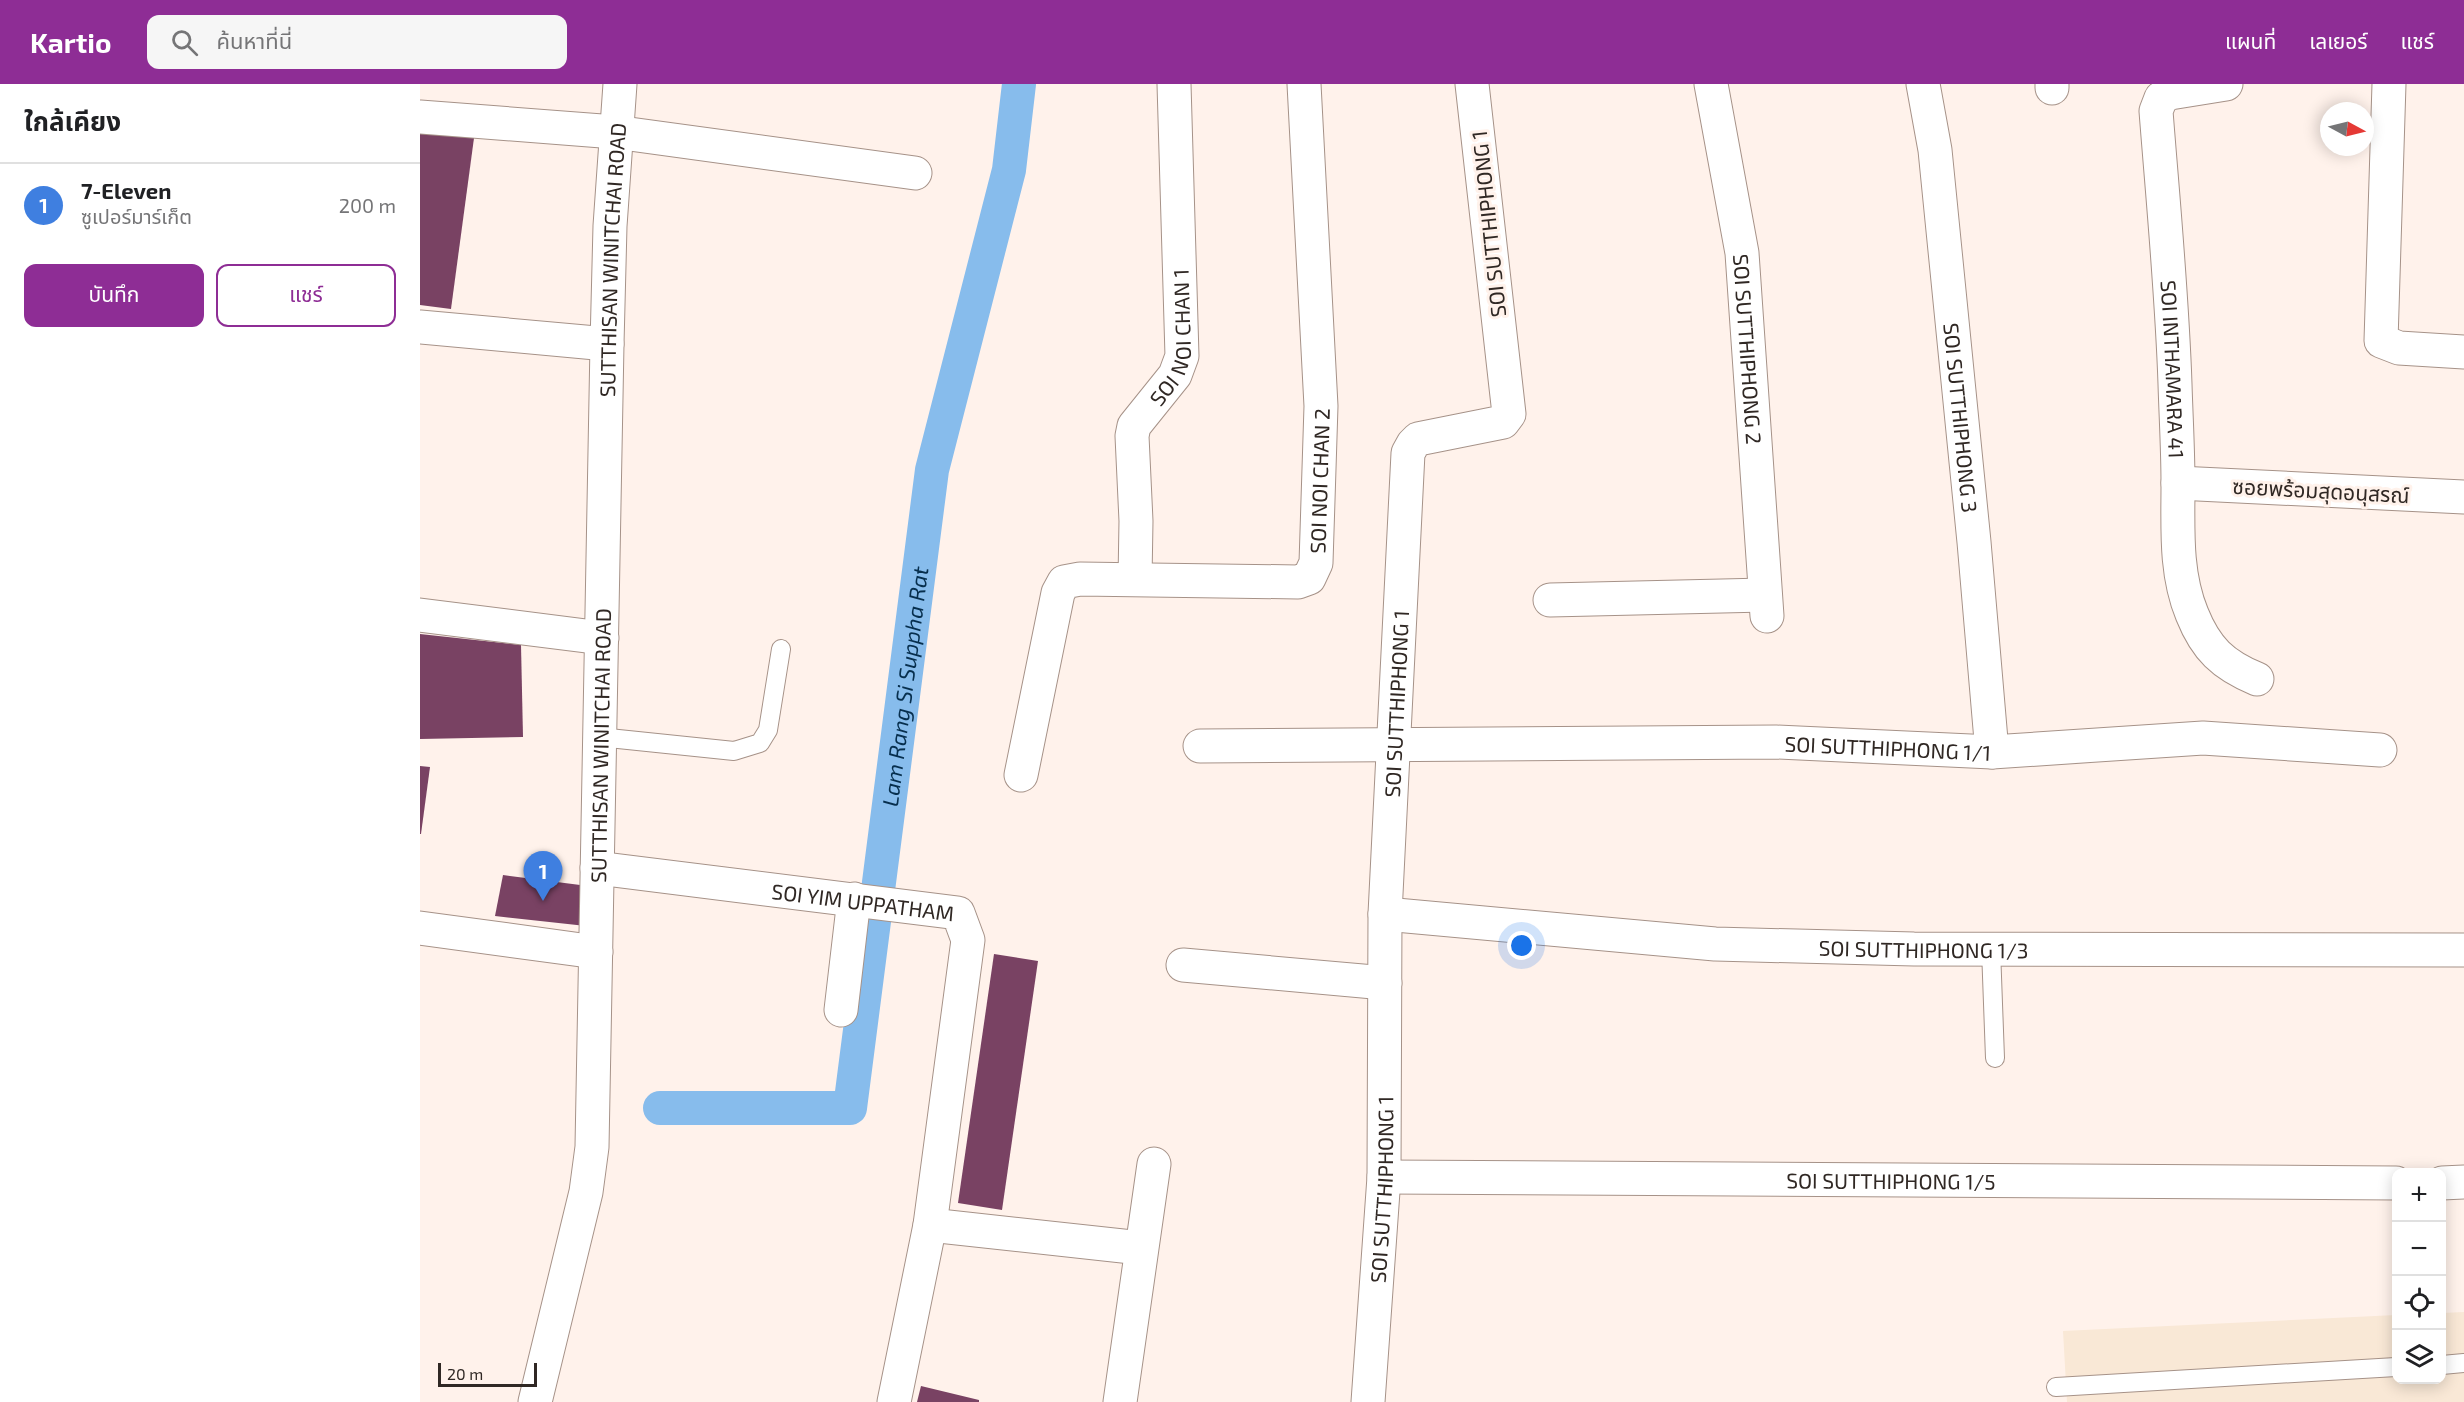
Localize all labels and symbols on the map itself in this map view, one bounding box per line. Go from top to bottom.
north arrow [2320,102,2374,156]
street label: SUTTHISAN WINITCHAI ROAD [594,122,630,397]
street label: SOI SUTTHIPHONG 1 [1466,130,1510,318]
street label: SOI SUTTHIPHONG 2 [1730,253,1768,445]
street label: SOI NOI CHAN 1 [1143,269,1195,410]
street label: SOI INTHAMARA 41 [2157,279,2190,459]
street label: SOI SUTTHIPHONG 3 [1940,322,1983,514]
street label: SOI NOI CHAN 2 [1304,408,1333,554]
street label: ซอยพร้อมสุดอนุสรณ์ [2232,473,2410,509]
water label: Lam Rang Si Suppha Rat [876,564,933,808]
street label: SUTTHISAN WINITCHAI ROAD [584,608,615,883]
street label: SOI SUTTHIPHONG 1 [1378,610,1413,798]
street label: SOI SUTTHIPHONG 1/1 [1784,730,1992,764]
pin: 1 [524,852,562,901]
street label: SOI YIM UPPATHAM [770,877,956,925]
your location [1507,931,1536,960]
street label: SOI SUTTHIPHONG 1/3 [1818,934,2029,962]
street label: SOI SUTTHIPHONG 1 [1364,1096,1397,1284]
street label: SOI SUTTHIPHONG 1/5 [1786,1167,1996,1193]
scale bar [438,1360,537,1388]

